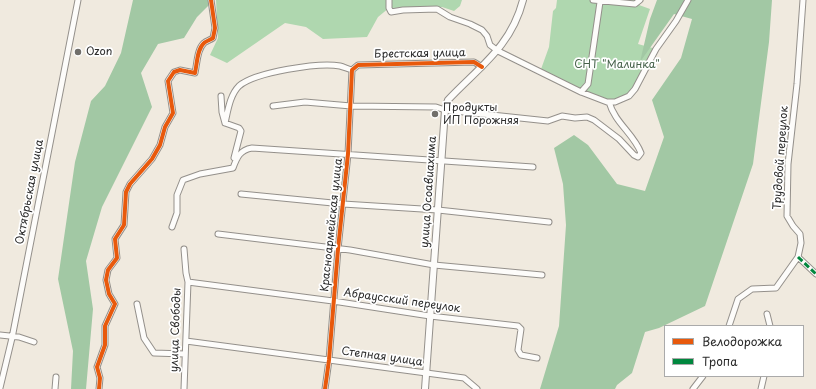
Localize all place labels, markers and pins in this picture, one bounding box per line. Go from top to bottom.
place label: Ozon [86,45,112,59]
marker: Ozon [73,47,83,57]
place label: Продукты ИП Порожняя [443,101,519,127]
marker: Продукты ИП Порожняя [430,109,440,119]

